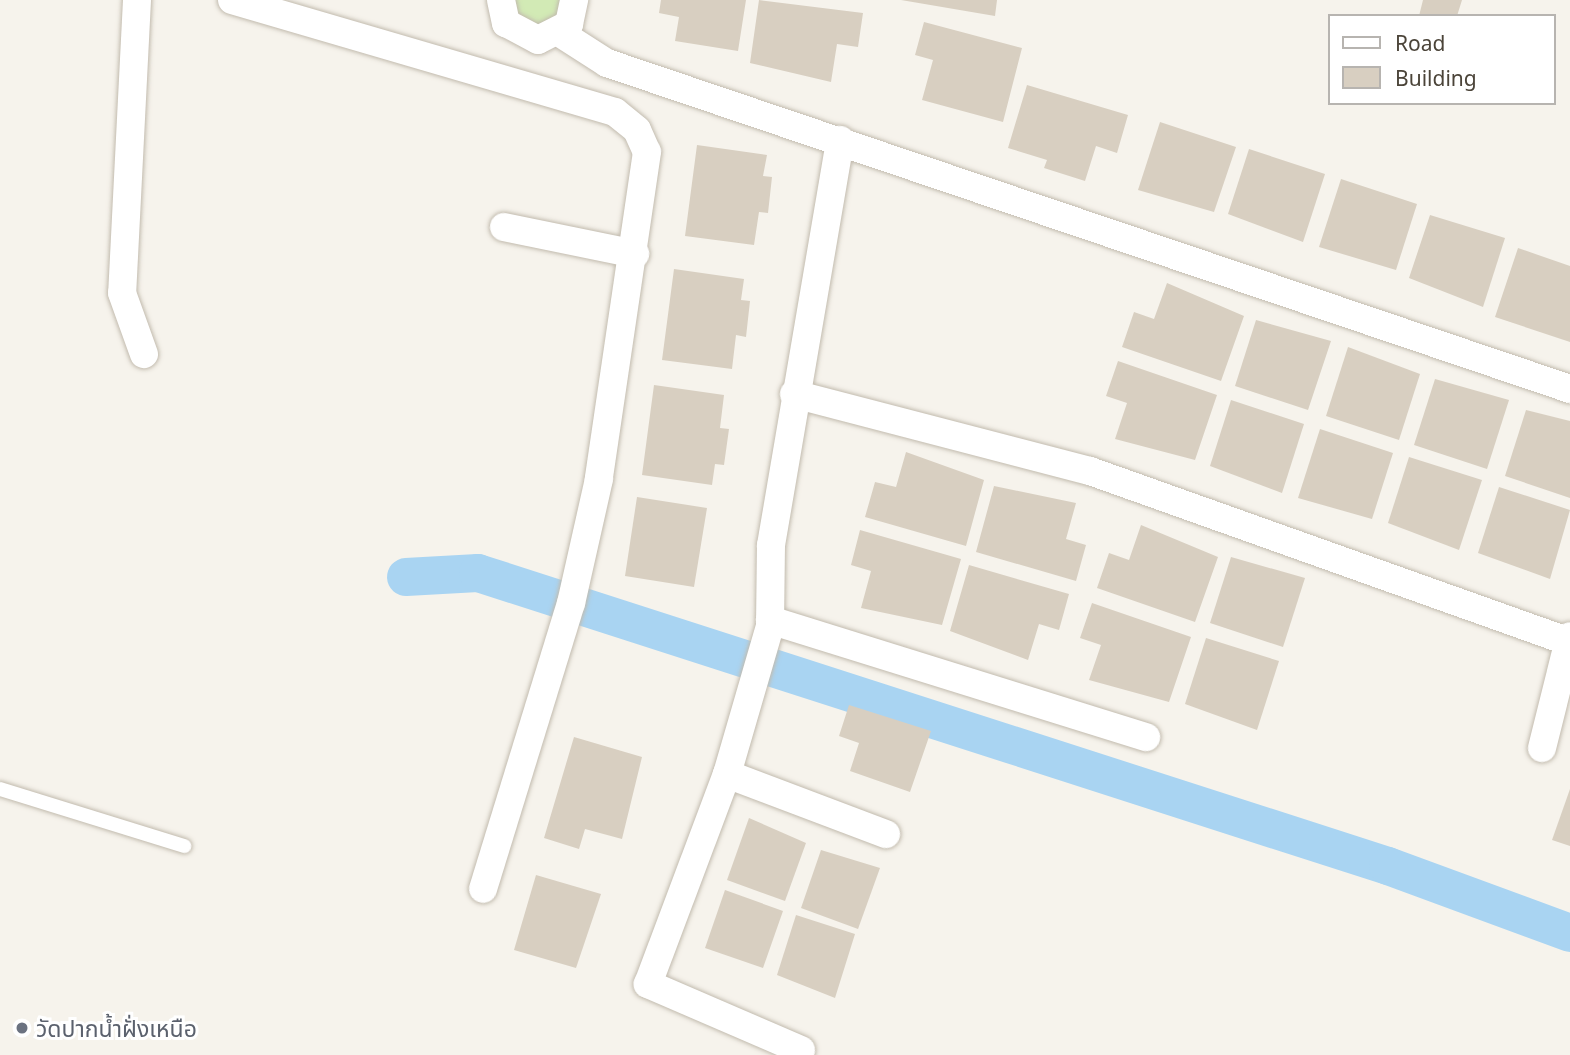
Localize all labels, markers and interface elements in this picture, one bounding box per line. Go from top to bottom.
legend [1328,14,1556,105]
text: Road [1395,29,1445,57]
text: Building [1395,64,1477,92]
place label: วัดปากน้ำฝั่งเหนือ [36,1014,197,1042]
marker: วัดปากน้ำฝั่งเหนือ [14,1020,30,1036]

